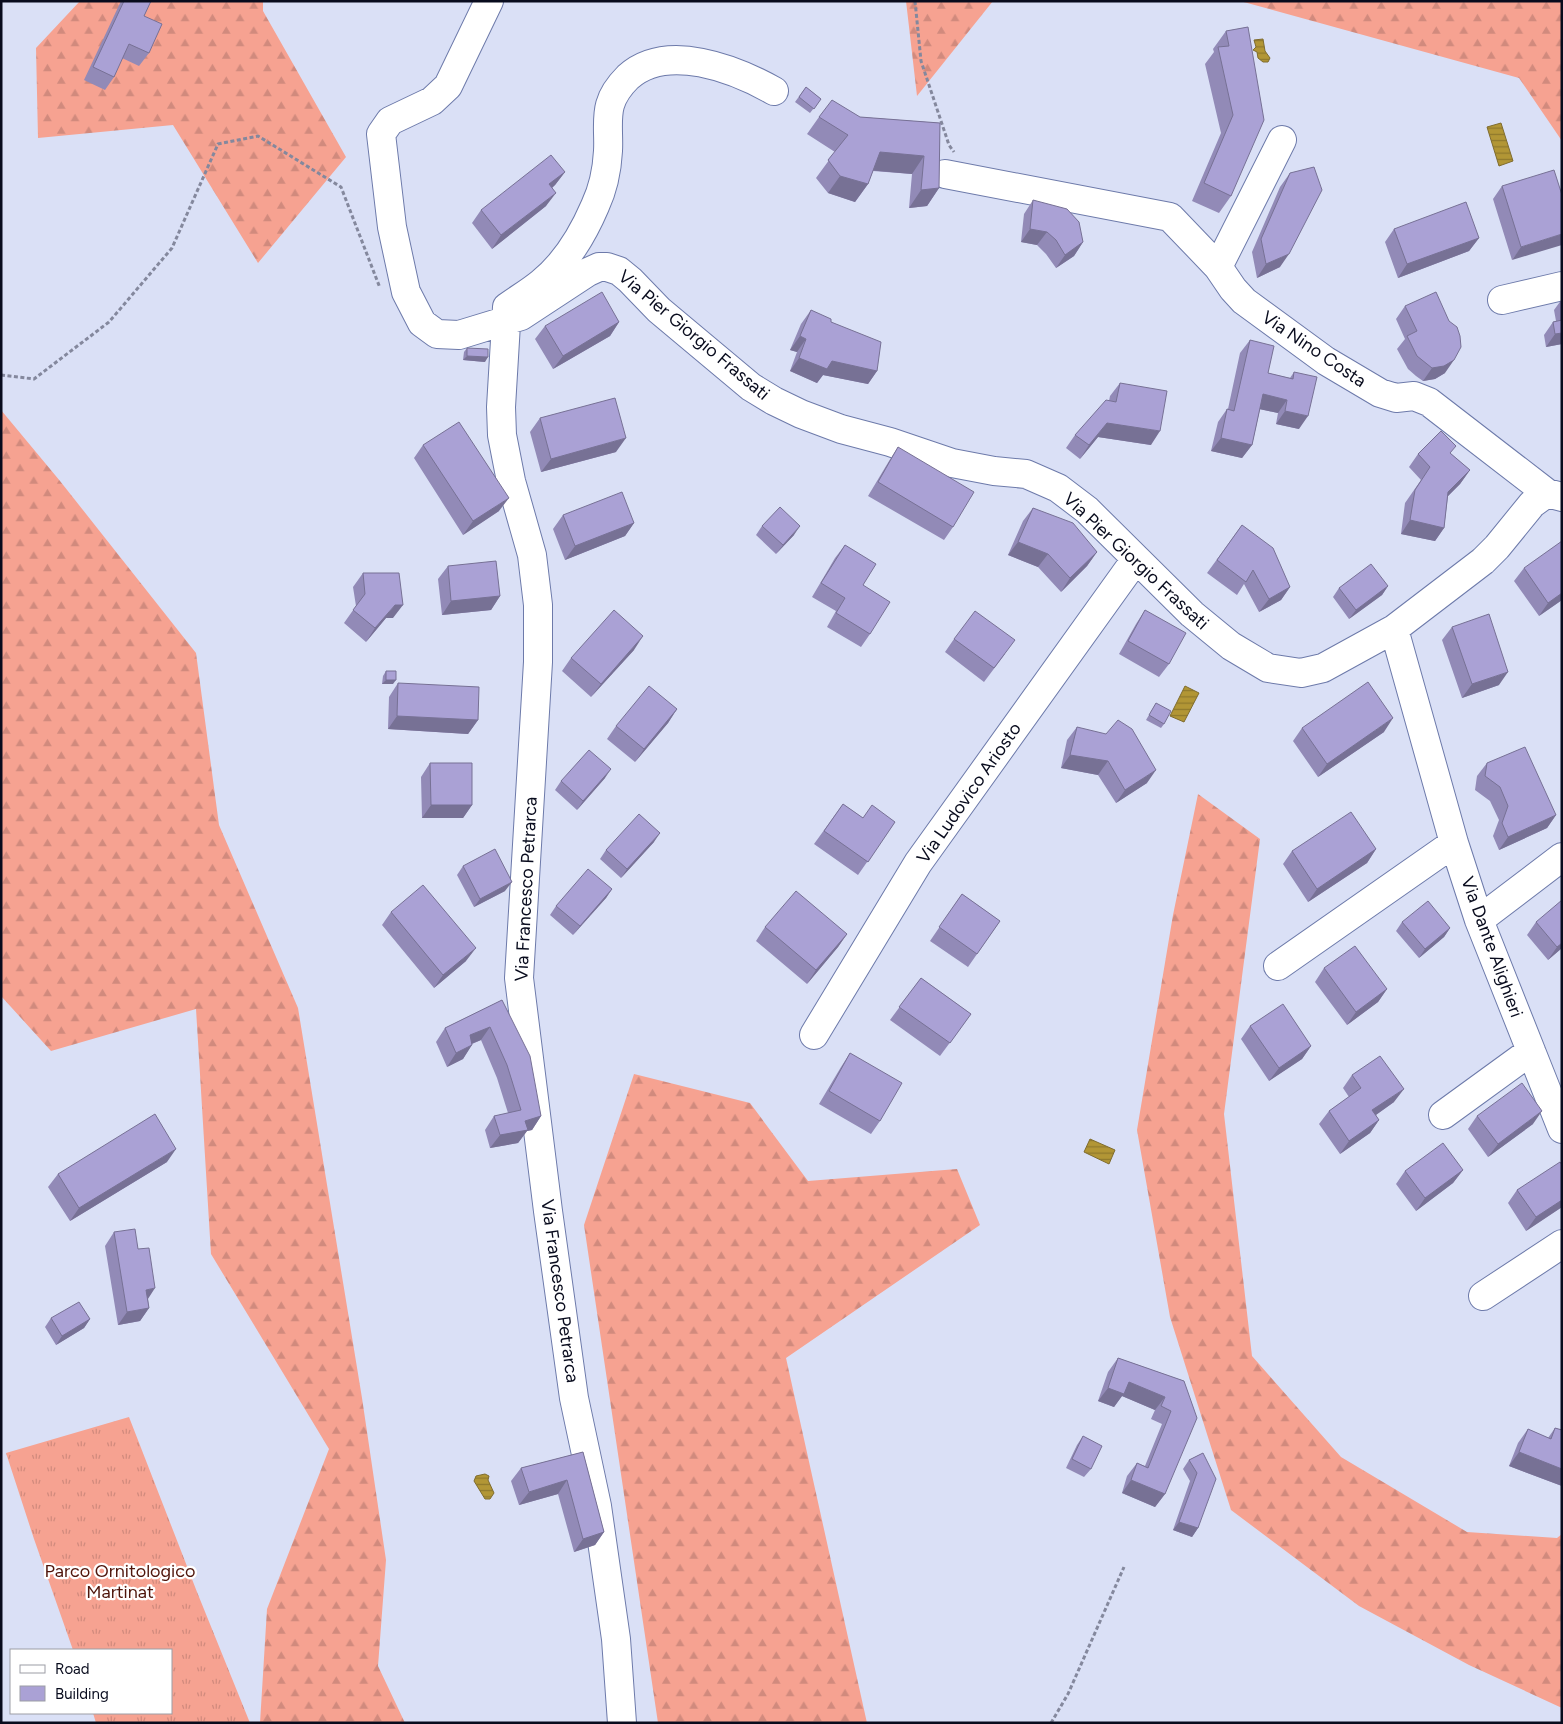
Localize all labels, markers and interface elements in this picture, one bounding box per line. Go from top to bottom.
street label: Via Pier Giorgio Frassati [614,265,774,405]
street label: Via Nino Costa [1258,306,1370,392]
street label: Via Pier Giorgio Frassati [1059,488,1213,634]
street label: Via Ludovico Ariosto [912,718,1026,868]
street label: Via Francesco Petrarca [510,796,542,982]
street label: Via Dante Alighieri [1456,874,1528,1020]
street label: Via Francesco Petrarca [536,1198,584,1384]
park label: Parco Ornitologico Martinat [45,1560,195,1603]
legend [10,1649,172,1714]
text: Road [55,1660,90,1678]
text: Building [55,1685,109,1703]

